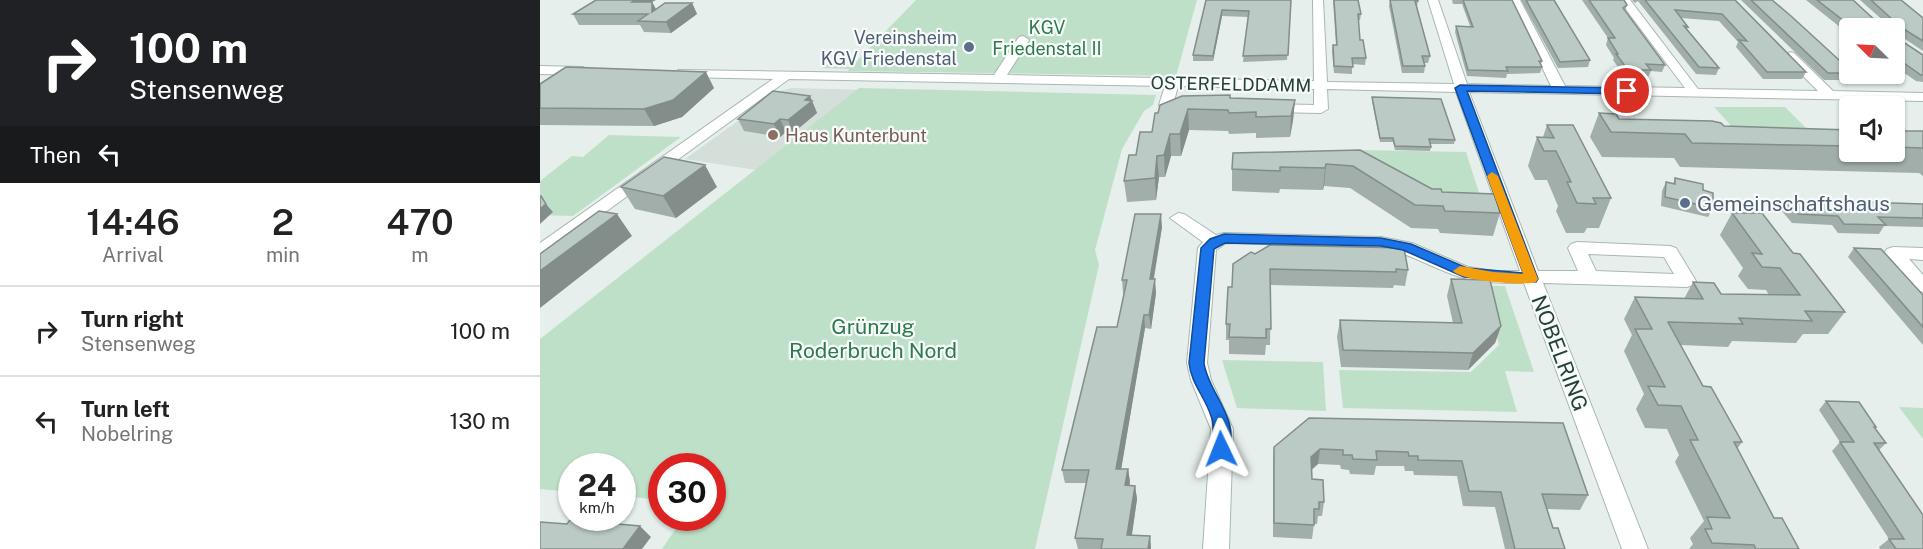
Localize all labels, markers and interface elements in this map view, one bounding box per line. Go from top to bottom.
park label: KGV Friedenstal II [992,17,1102,59]
north arrow [1839,18,1905,84]
map controls [1839,18,1905,162]
text: 100 m [129,23,248,72]
icon: right [30,24,108,102]
place label: Vereinsheim KGV Friedenstal [821,27,957,69]
marker: Vereinsheim KGV Friedenstal [962,40,976,54]
pin [1601,65,1652,116]
street label: OSTERFELDDAMM [1151,72,1311,96]
text: Stensenweg [129,73,284,105]
icon: arrive [1610,74,1643,107]
button: sound [1839,96,1905,162]
place label: Haus Kunterbunt [785,125,927,146]
marker: Haus Kunterbunt [766,128,780,142]
icon: left [93,138,126,171]
text: Then [30,142,81,168]
place label: Gemeinschaftshaus [1697,191,1890,216]
marker: Gemeinschaftshaus [1678,196,1692,210]
text: 14:46 [86,201,180,243]
text: 2 [272,201,294,243]
text: 470 [386,201,454,243]
text: Arrival [102,243,164,267]
text: min [266,243,300,267]
text: m [411,243,429,267]
street label: NOBELRING [1526,291,1594,415]
text: Turn right [81,306,184,332]
park label: Grünzug Roderbruch Nord [789,314,957,363]
icon: right [30,315,63,348]
text: 100 m [450,318,510,344]
text: Stensenweg [81,332,196,356]
text: Turn left [81,396,170,422]
icon: left [30,405,63,438]
text: 130 m [449,408,510,434]
position arrow [1189,417,1253,481]
text: Nobelring [81,422,173,446]
speed limit sign: 30 [648,453,726,531]
text: 24 [578,467,616,503]
text: km/h [579,499,615,516]

